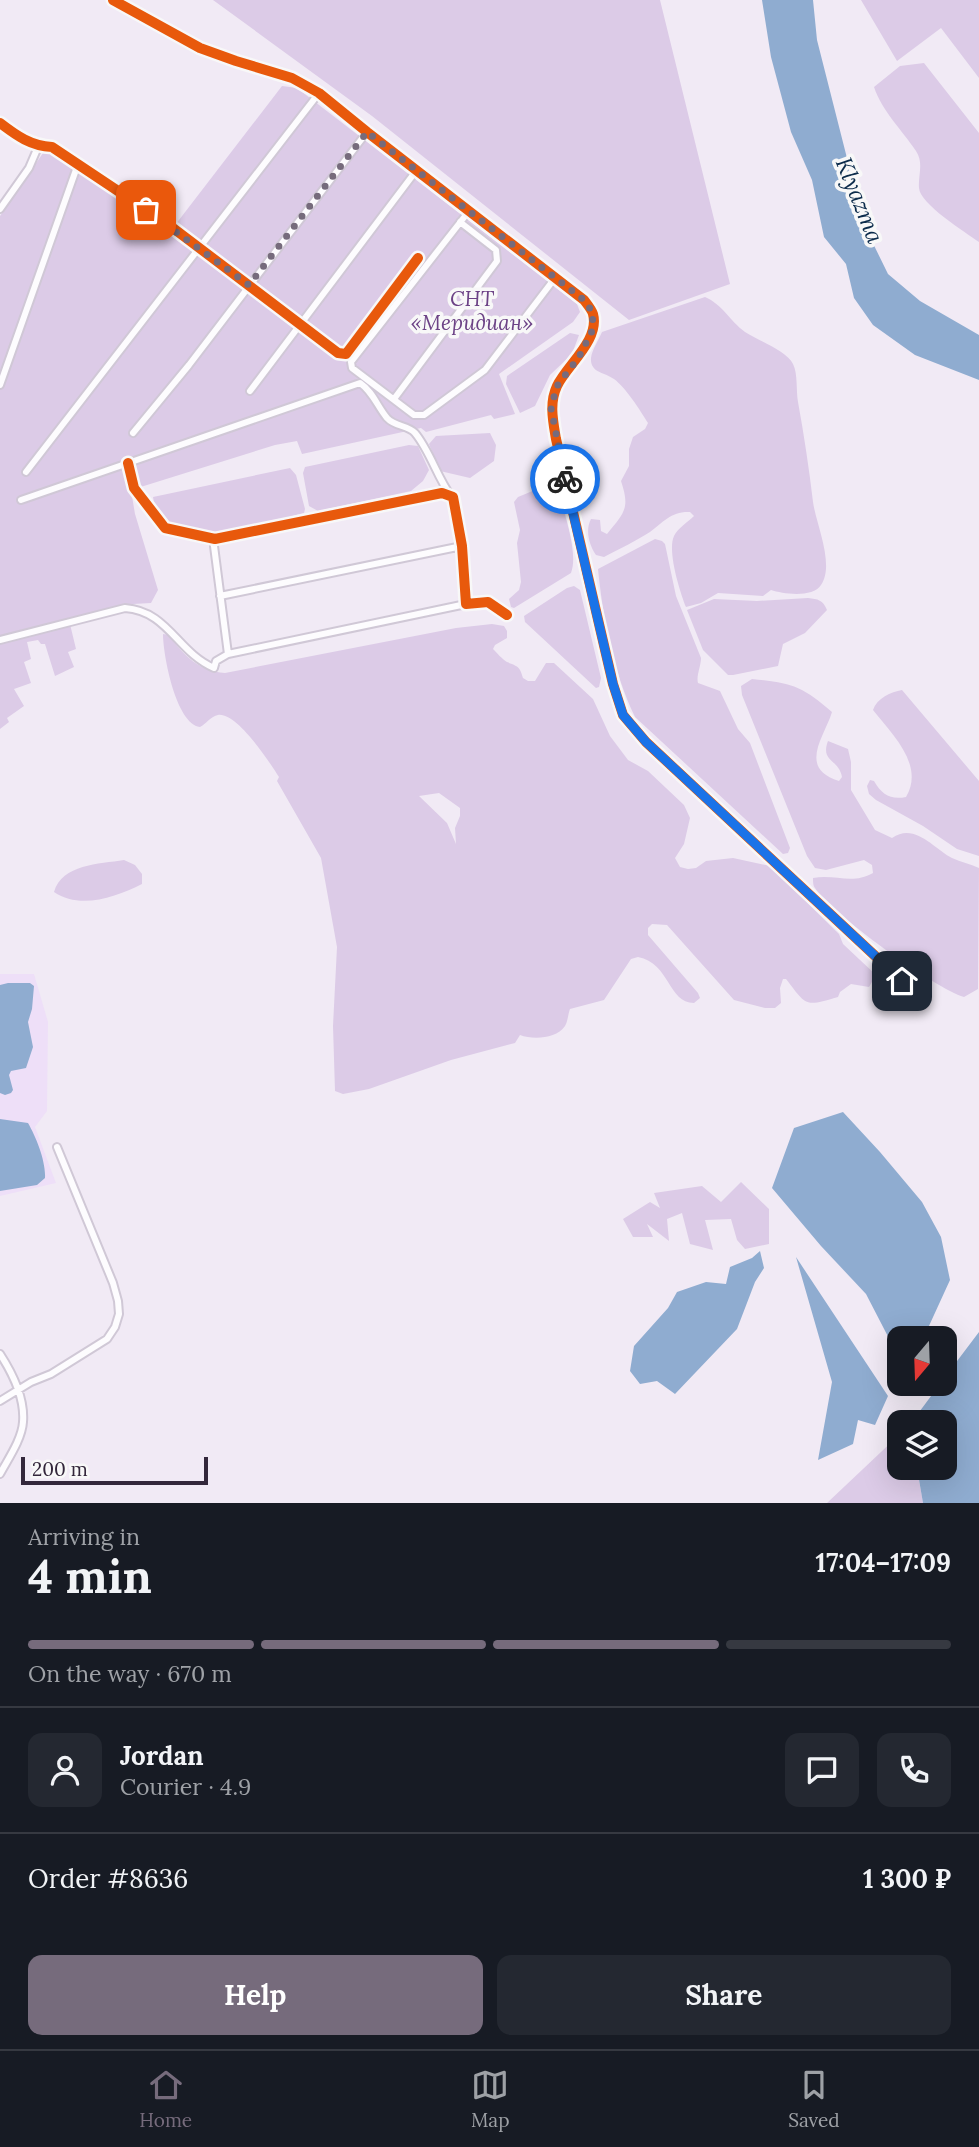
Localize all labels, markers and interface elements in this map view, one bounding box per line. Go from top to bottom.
water label: Klyazma [830,153,890,248]
pin [116,180,176,240]
icon: bag [127,191,165,229]
park label: СНТ «Меридиан» [411,285,533,336]
courier [530,444,600,514]
icon: bike [546,460,584,498]
pin [872,951,932,1011]
icon: home [883,962,921,1000]
north arrow [887,1326,957,1396]
map controls [887,1326,957,1480]
button: layers [887,1410,957,1480]
scale bar [21,1454,208,1486]
text: 200 m [32,1457,88,1481]
text: Arriving in [28,1522,140,1551]
text: 17:04–17:09 [816,1546,951,1579]
text: 4 min [28,1547,152,1606]
text: On the way · 670 m [28,1659,232,1688]
button: person [28,1733,102,1807]
button: chat [785,1733,859,1807]
button: phone [877,1733,951,1807]
text: Jordan [120,1739,204,1772]
text: Courier · 4.9 [120,1772,251,1801]
text: Order #8636 [28,1862,188,1895]
text: 1 300 ₽ [863,1862,951,1895]
button: Help [28,1955,483,2035]
button: Share [497,1955,951,2035]
tab: Home [139,2066,192,2132]
tab: Map [471,2066,509,2132]
tab: Saved [788,2066,840,2132]

